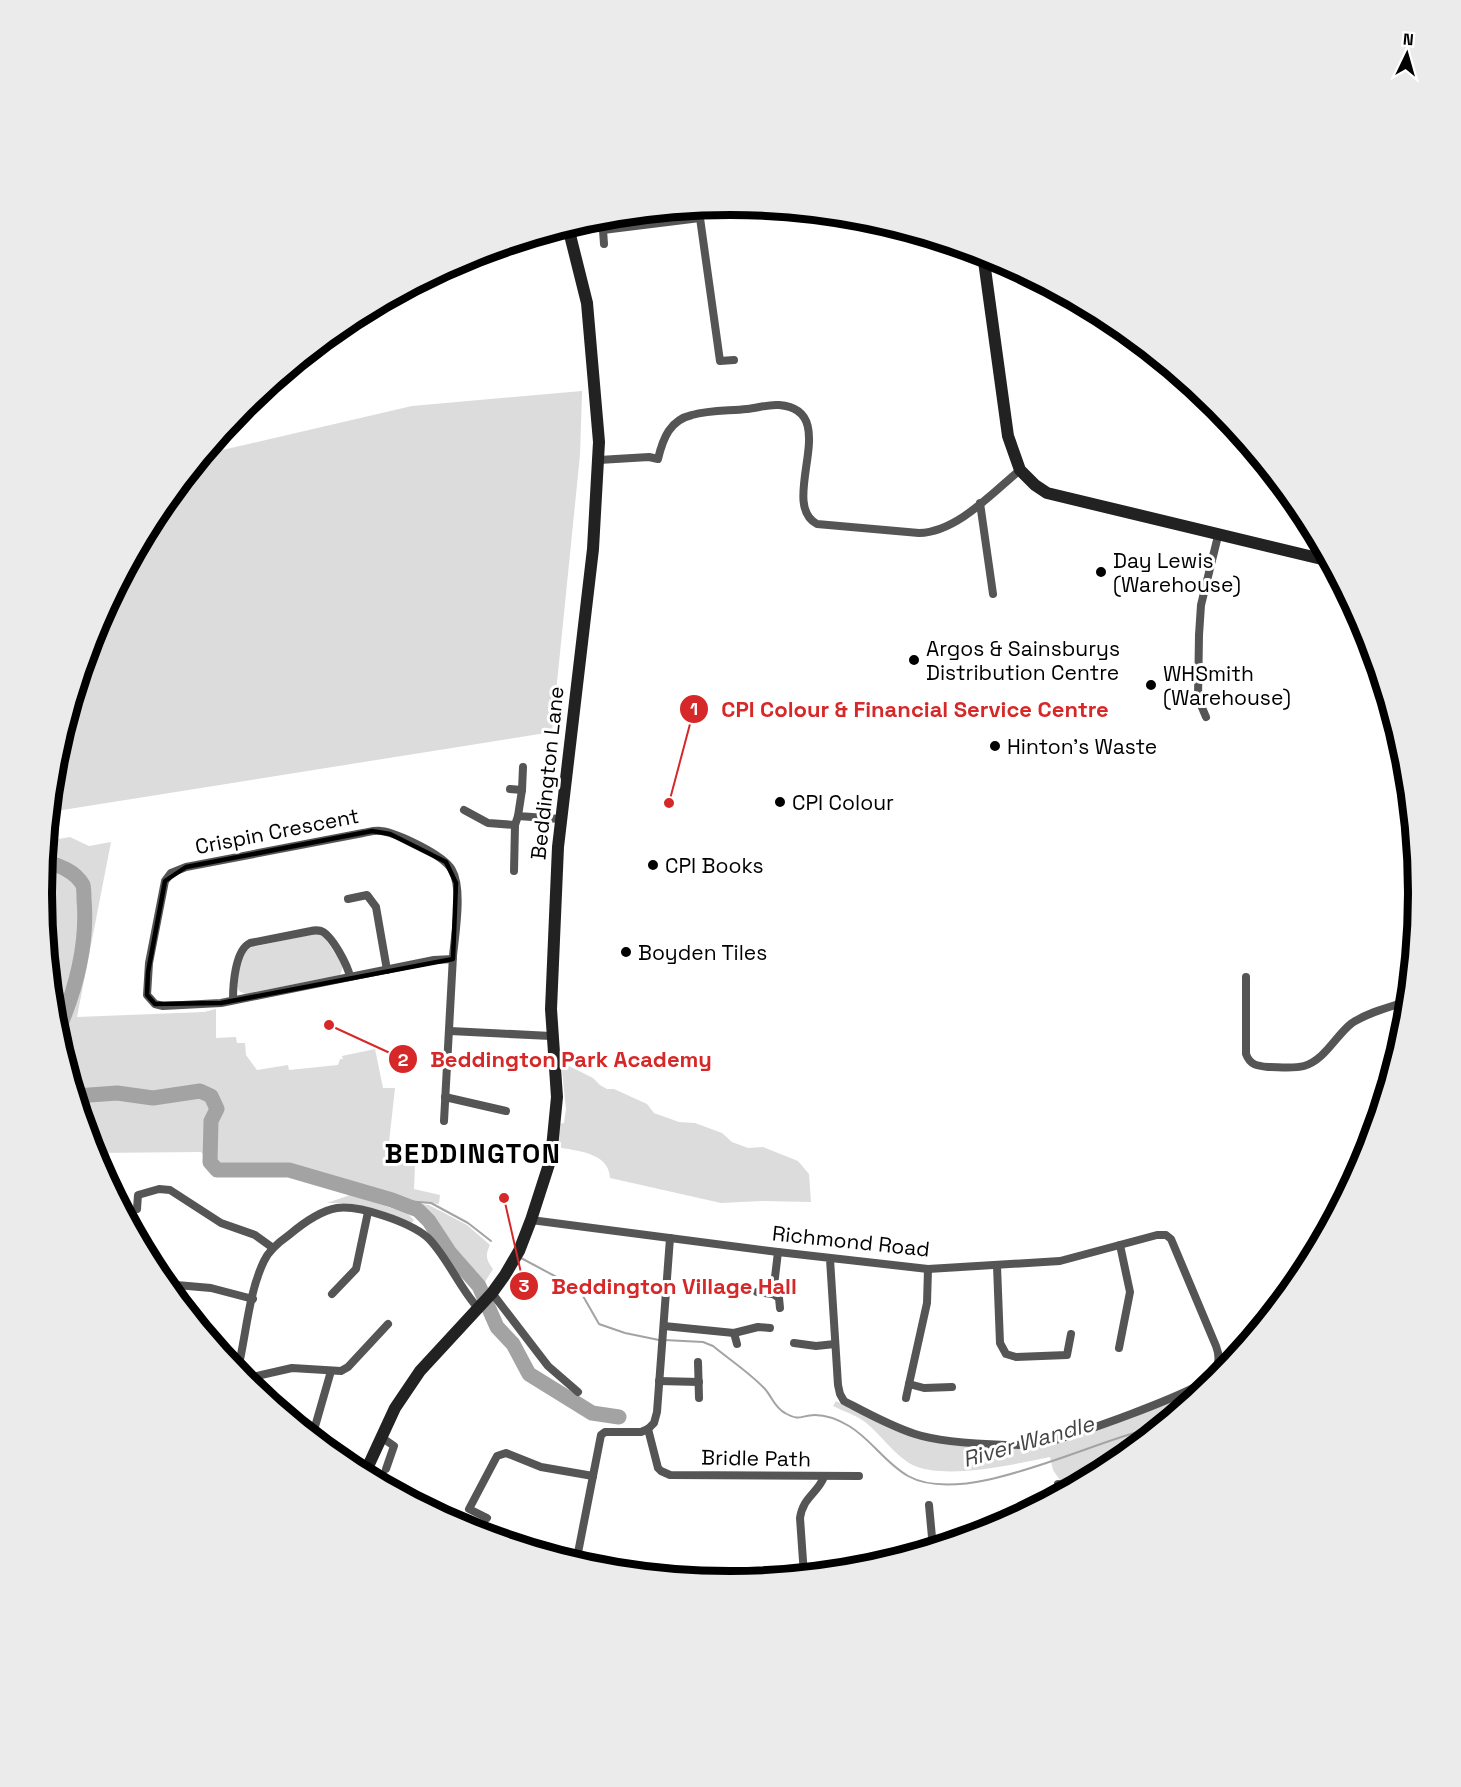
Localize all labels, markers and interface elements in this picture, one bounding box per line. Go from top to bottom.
north arrow [1377,24,1437,84]
text: N [1402,29,1415,50]
place label: Day Lewis (Warehouse) [1113,547,1241,598]
marker: Day Lewis (Warehouse) [1094,565,1108,579]
place label: Argos & Sainsburys Distribution Centre [926,635,1120,686]
marker: Argos & Sainsburys Distribution Centre [907,653,921,667]
place label: WHSmith (Warehouse) [1163,660,1291,711]
marker: WHSmith (Warehouse) [1144,678,1158,692]
street label: Beddington Lane [524,685,570,861]
callout: CPI Colour & Financial Service Centre [679,689,1120,729]
text: CPI Colour & Financial Service Centre [721,695,1109,723]
text: 1 [690,697,698,720]
place label: Hinton's Waste [1007,733,1157,760]
marker: Hinton's Waste [988,739,1002,753]
place label: CPI Colour [792,789,894,816]
marker: CPI Colour [773,795,787,809]
street label: Crispin Crescent [193,802,361,860]
place label: CPI Books [665,852,764,879]
marker: CPI Books [646,858,660,872]
place label: Boyden Tiles [638,939,767,966]
marker: Boyden Tiles [619,945,633,959]
callout: Beddington Park Academy [388,1039,724,1079]
text: Beddington Park Academy [430,1045,712,1073]
text: 2 [398,1048,409,1071]
district label: BEDDINGTON [385,1136,561,1171]
street label: Richmond Road [771,1219,931,1263]
callout: Beddington Village Hall [509,1266,809,1306]
text: Beddington Village Hall [551,1272,797,1300]
text: 3 [519,1274,530,1297]
water label: River Wandle [959,1409,1098,1473]
street label: Bridle Path [701,1444,811,1472]

